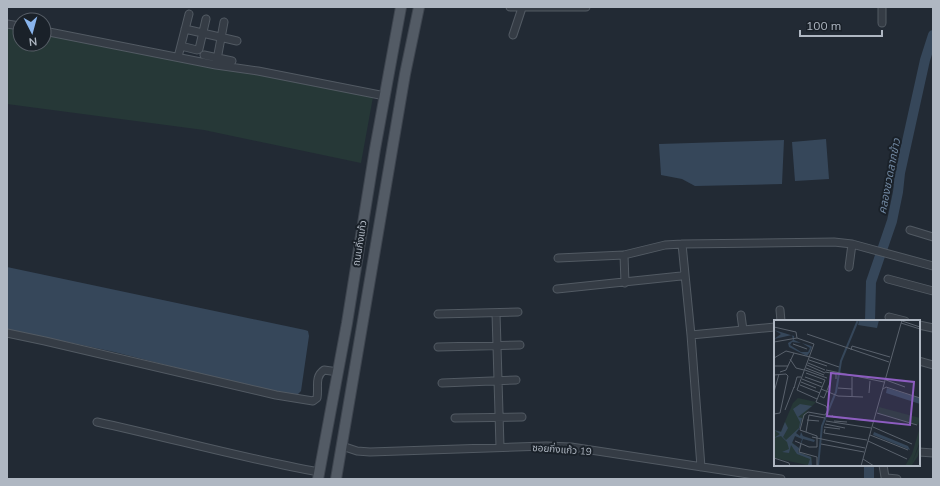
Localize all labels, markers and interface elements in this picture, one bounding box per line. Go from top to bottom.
north arrow [12,12,52,52]
scale bar [800,12,882,38]
text: 100 m [806,18,841,33]
text: N [28,35,38,49]
water label: คลองชวดลากข้าว [875,136,903,215]
street label: ถนนกิ่งแก้ว [349,219,370,267]
inset map [774,320,920,466]
street label: ซอยกิ่งแก้ว 19 [532,441,592,458]

